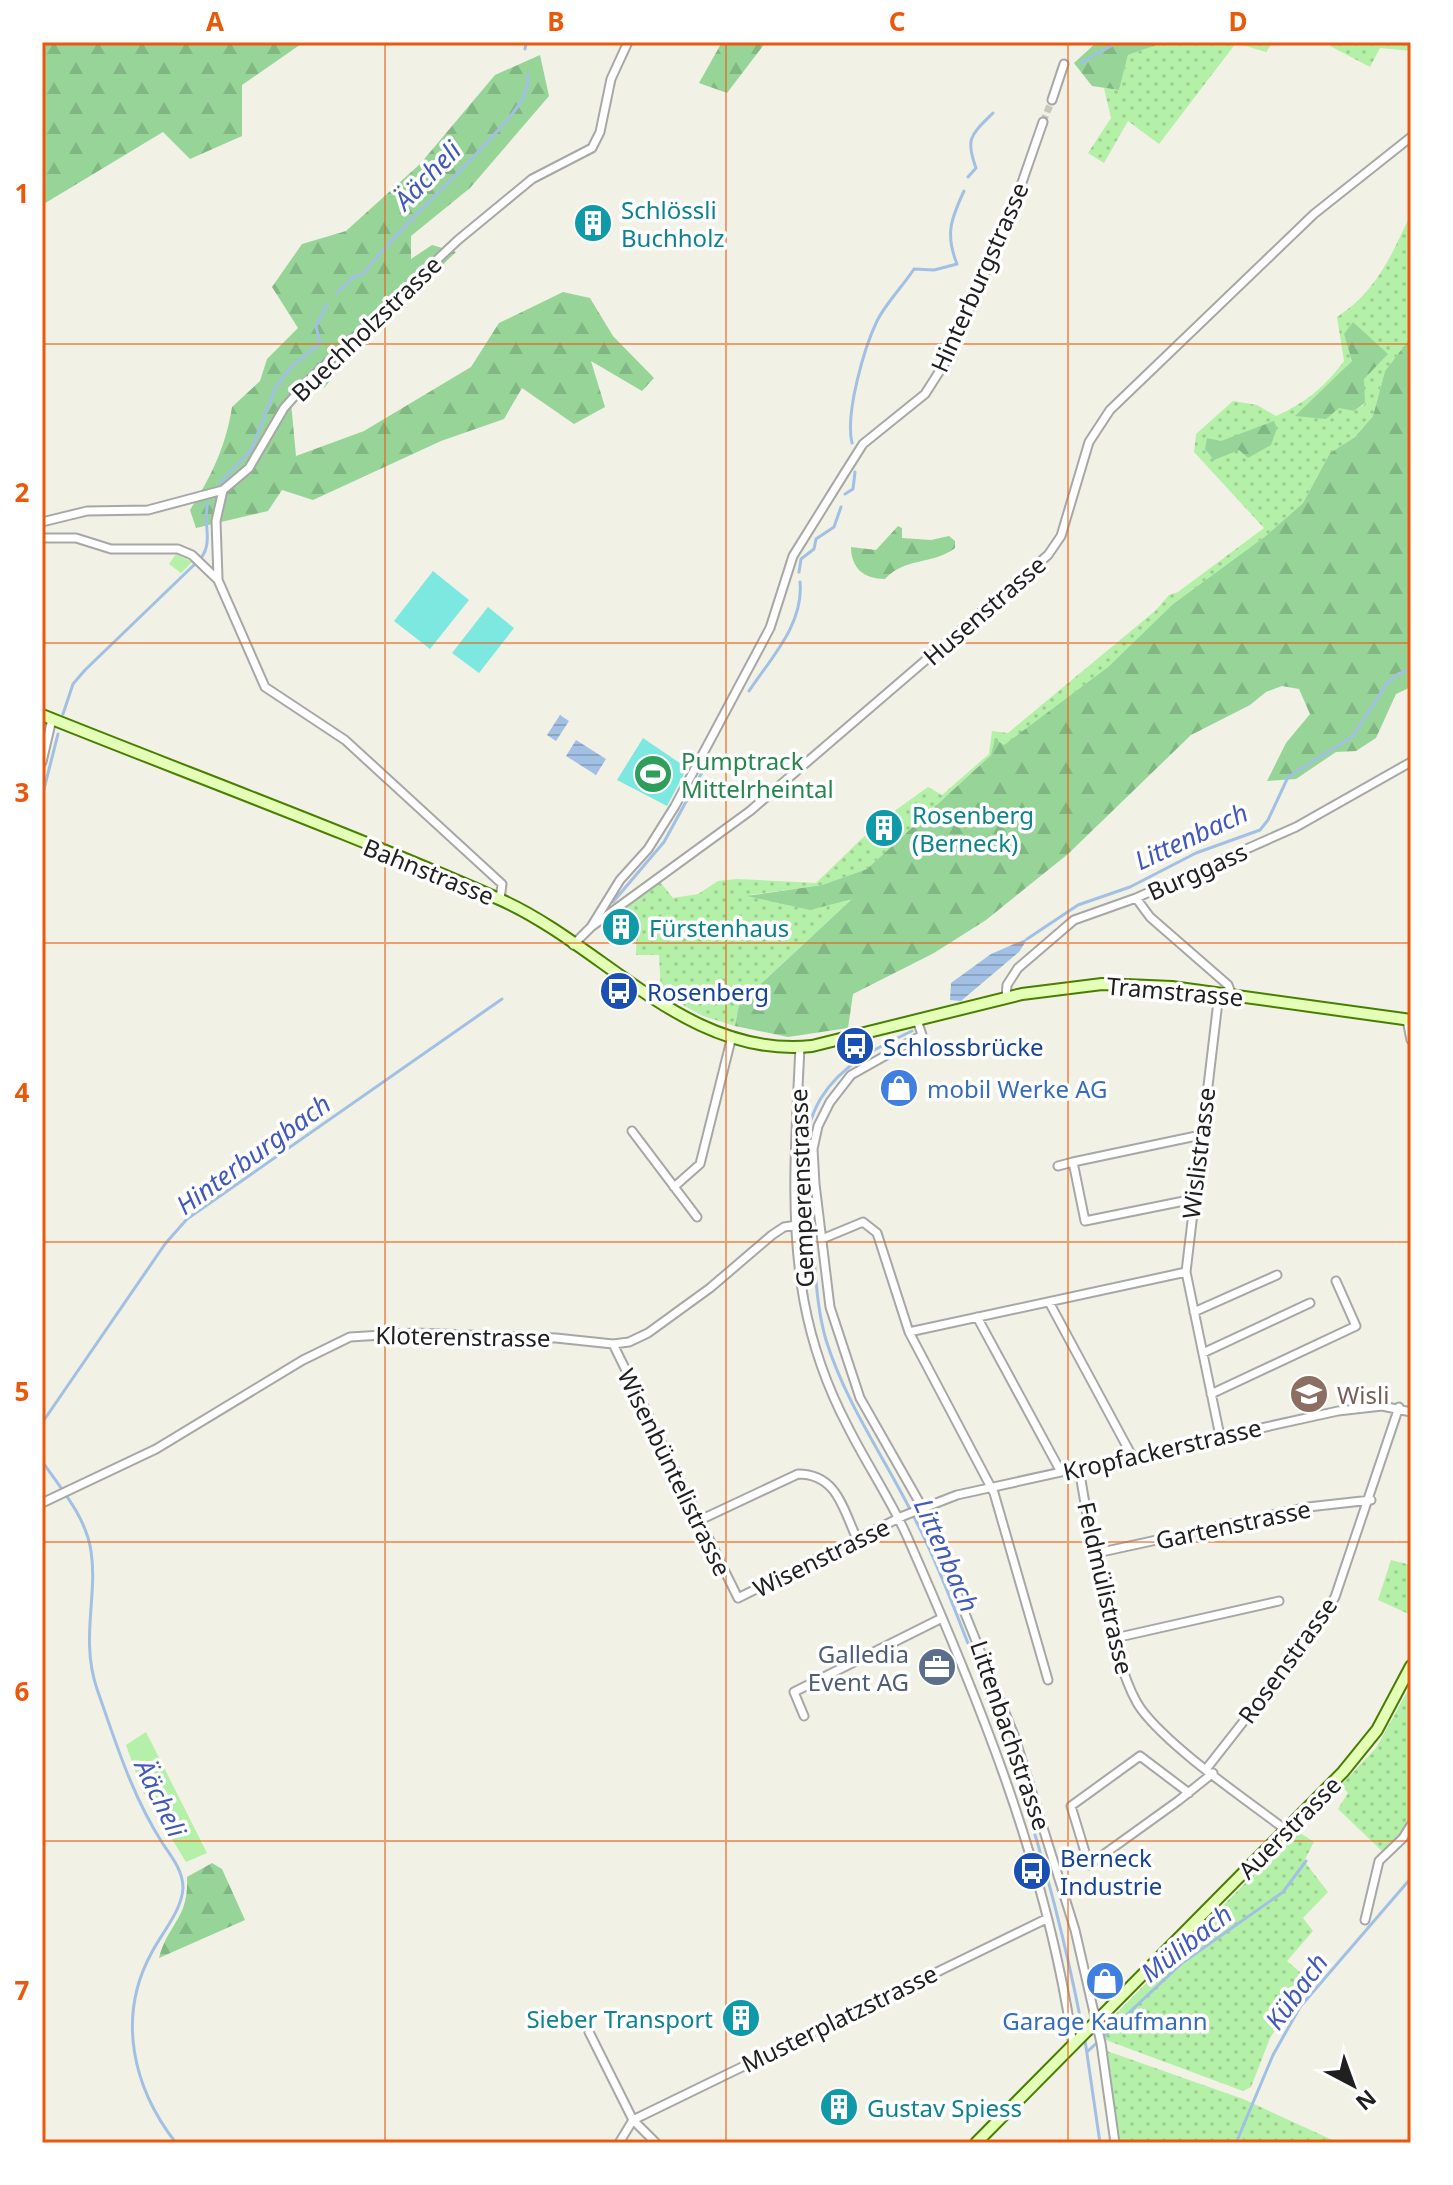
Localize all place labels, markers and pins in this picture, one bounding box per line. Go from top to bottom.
place label: Schlössli Buchholz [621,193,725,254]
building icon: Schlössli Buchholz [572,202,614,244]
place label: Pumptrack Mittelrheintal [681,744,834,805]
sports icon: Pumptrack Mittelrheintal [632,753,674,795]
place label: Rosenberg (Berneck) [912,798,1034,859]
building icon: Rosenberg (Berneck) [863,807,905,849]
building icon: Fürstenhaus [600,906,642,948]
place label: Fürstenhaus [649,911,789,944]
bus stop icon: Rosenberg [598,970,640,1012]
place label: Rosenberg [647,975,769,1008]
bus stop icon: Schlossbrücke [834,1025,876,1067]
place label: Schlossbrücke [883,1030,1044,1063]
shop icon: mobil Werke AG [878,1067,920,1109]
place label: mobil Werke AG [927,1072,1108,1105]
school or university icon: Wisli [1288,1373,1330,1415]
place label: Wisli [1337,1378,1389,1411]
place label: Galledia Event AG [808,1637,909,1698]
office icon: Galledia Event AG [916,1646,958,1688]
place label: Berneck Industrie [1060,1841,1162,1902]
bus stop icon: Berneck Industrie [1011,1850,1053,1892]
shop icon: Garage Kaufmann [1084,1960,1126,2002]
building icon: Sieber Transport [720,1997,762,2039]
place label: Sieber Transport [526,2002,713,2035]
place label: Garage Kaufmann [1002,2004,1208,2037]
building icon: Gustav Spiess [818,2086,860,2128]
place label: Gustav Spiess [867,2091,1022,2124]

